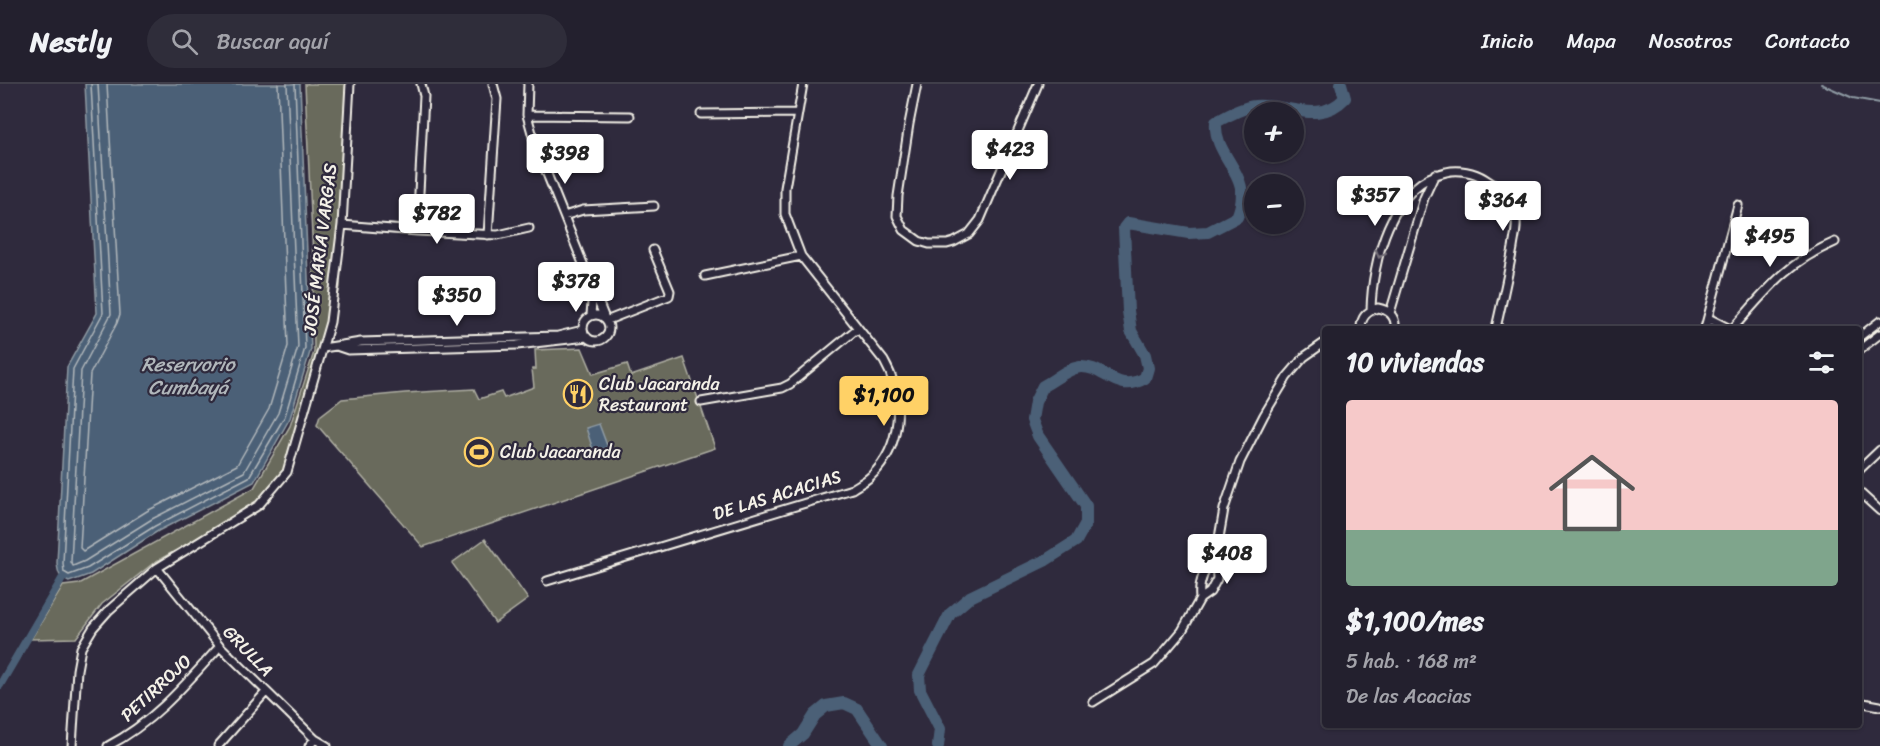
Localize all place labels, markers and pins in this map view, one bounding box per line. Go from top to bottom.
pin: $423 [974,130,1046,181]
pin: $398 [529,134,601,185]
pin: $357 [1339,176,1411,227]
pin: $364 [1467,181,1539,232]
pin: $782 [401,194,473,245]
pin: $495 [1734,217,1806,268]
pin: $378 [540,262,612,313]
pin: $350 [421,276,493,327]
place label: Club Jacaranda Restaurant [599,368,720,421]
pin: $1,100 [835,376,933,427]
restaurant icon: Club Jacaranda Restaurant [562,378,594,410]
sports icon: Club Jacaranda [463,436,495,468]
place label: Club Jacaranda [500,436,621,468]
pin: $408 [1191,534,1263,585]

